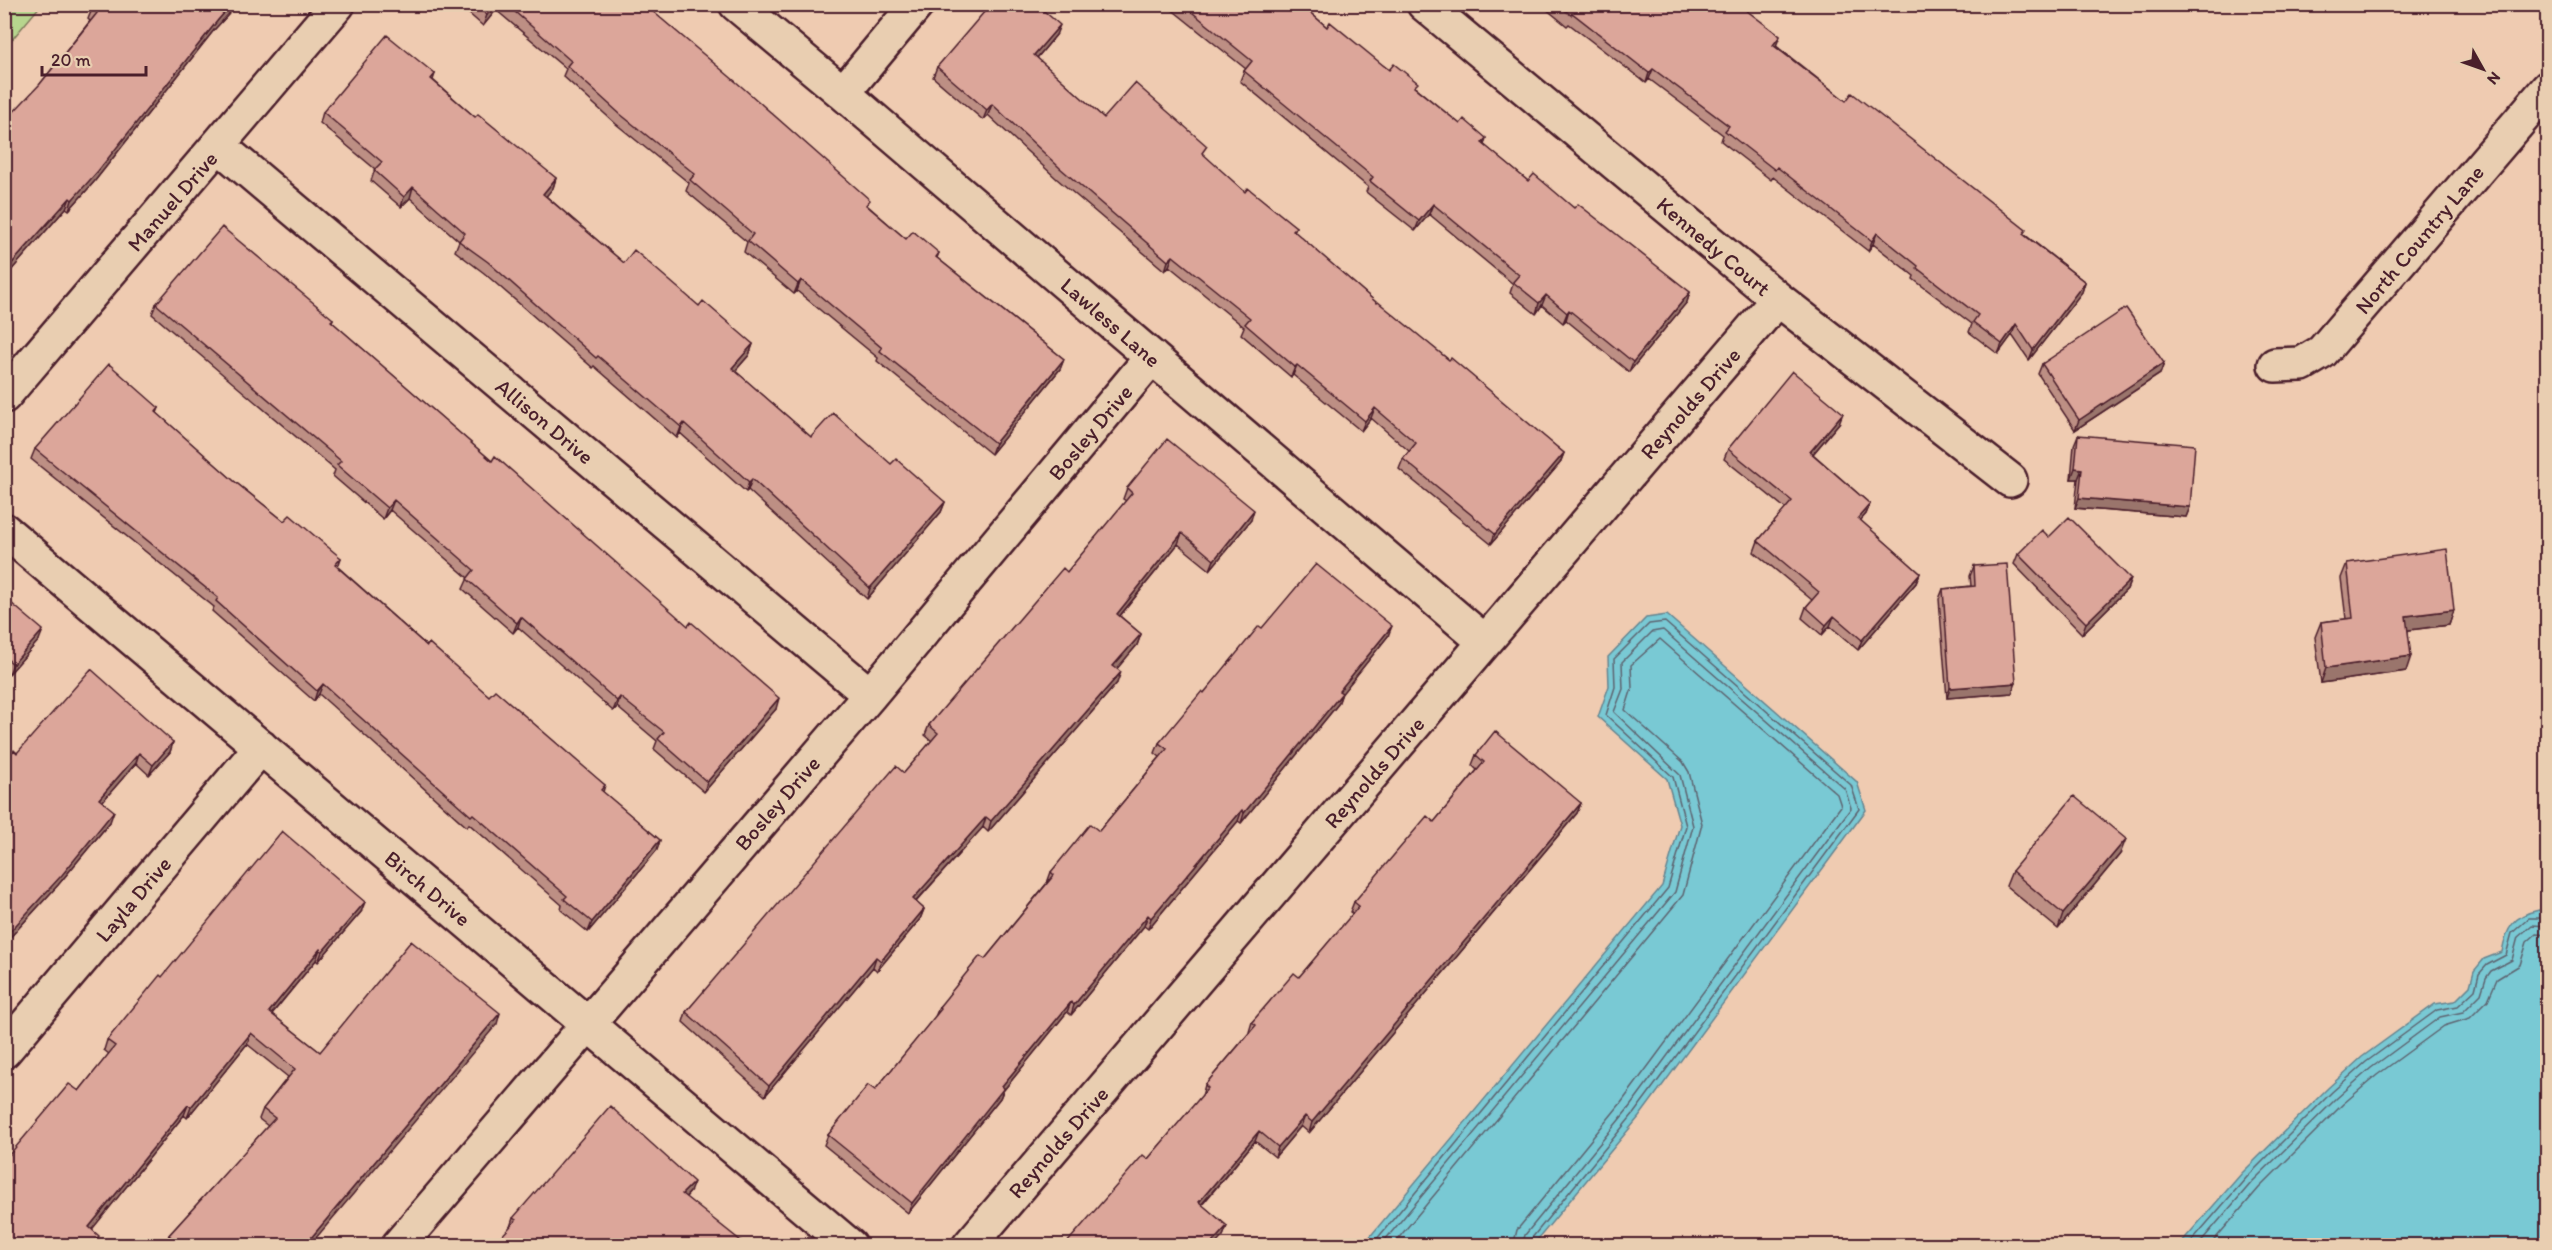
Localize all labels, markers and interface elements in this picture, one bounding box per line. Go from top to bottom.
scale bar [42,39,146,77]
north arrow [2453,39,2513,99]
text: 20 m [51,49,91,71]
text: N [2483,68,2505,89]
street label: Manuel Drive [121,145,223,257]
street label: North Country Lane [2349,159,2490,320]
street label: Kennedy Court [1651,191,1776,302]
street label: Lawless Lane [1055,272,1166,373]
street label: Reynolds Drive [1634,342,1746,465]
street label: Allison Drive [490,373,599,470]
street label: Bosley Drive [1042,379,1138,486]
street label: Reynolds Drive [1318,711,1430,834]
street label: Bosley Drive [729,750,826,856]
street label: Birch Drive [379,845,476,932]
street label: Layla Drive [90,851,177,948]
street label: Reynolds Drive [1002,1081,1114,1204]

